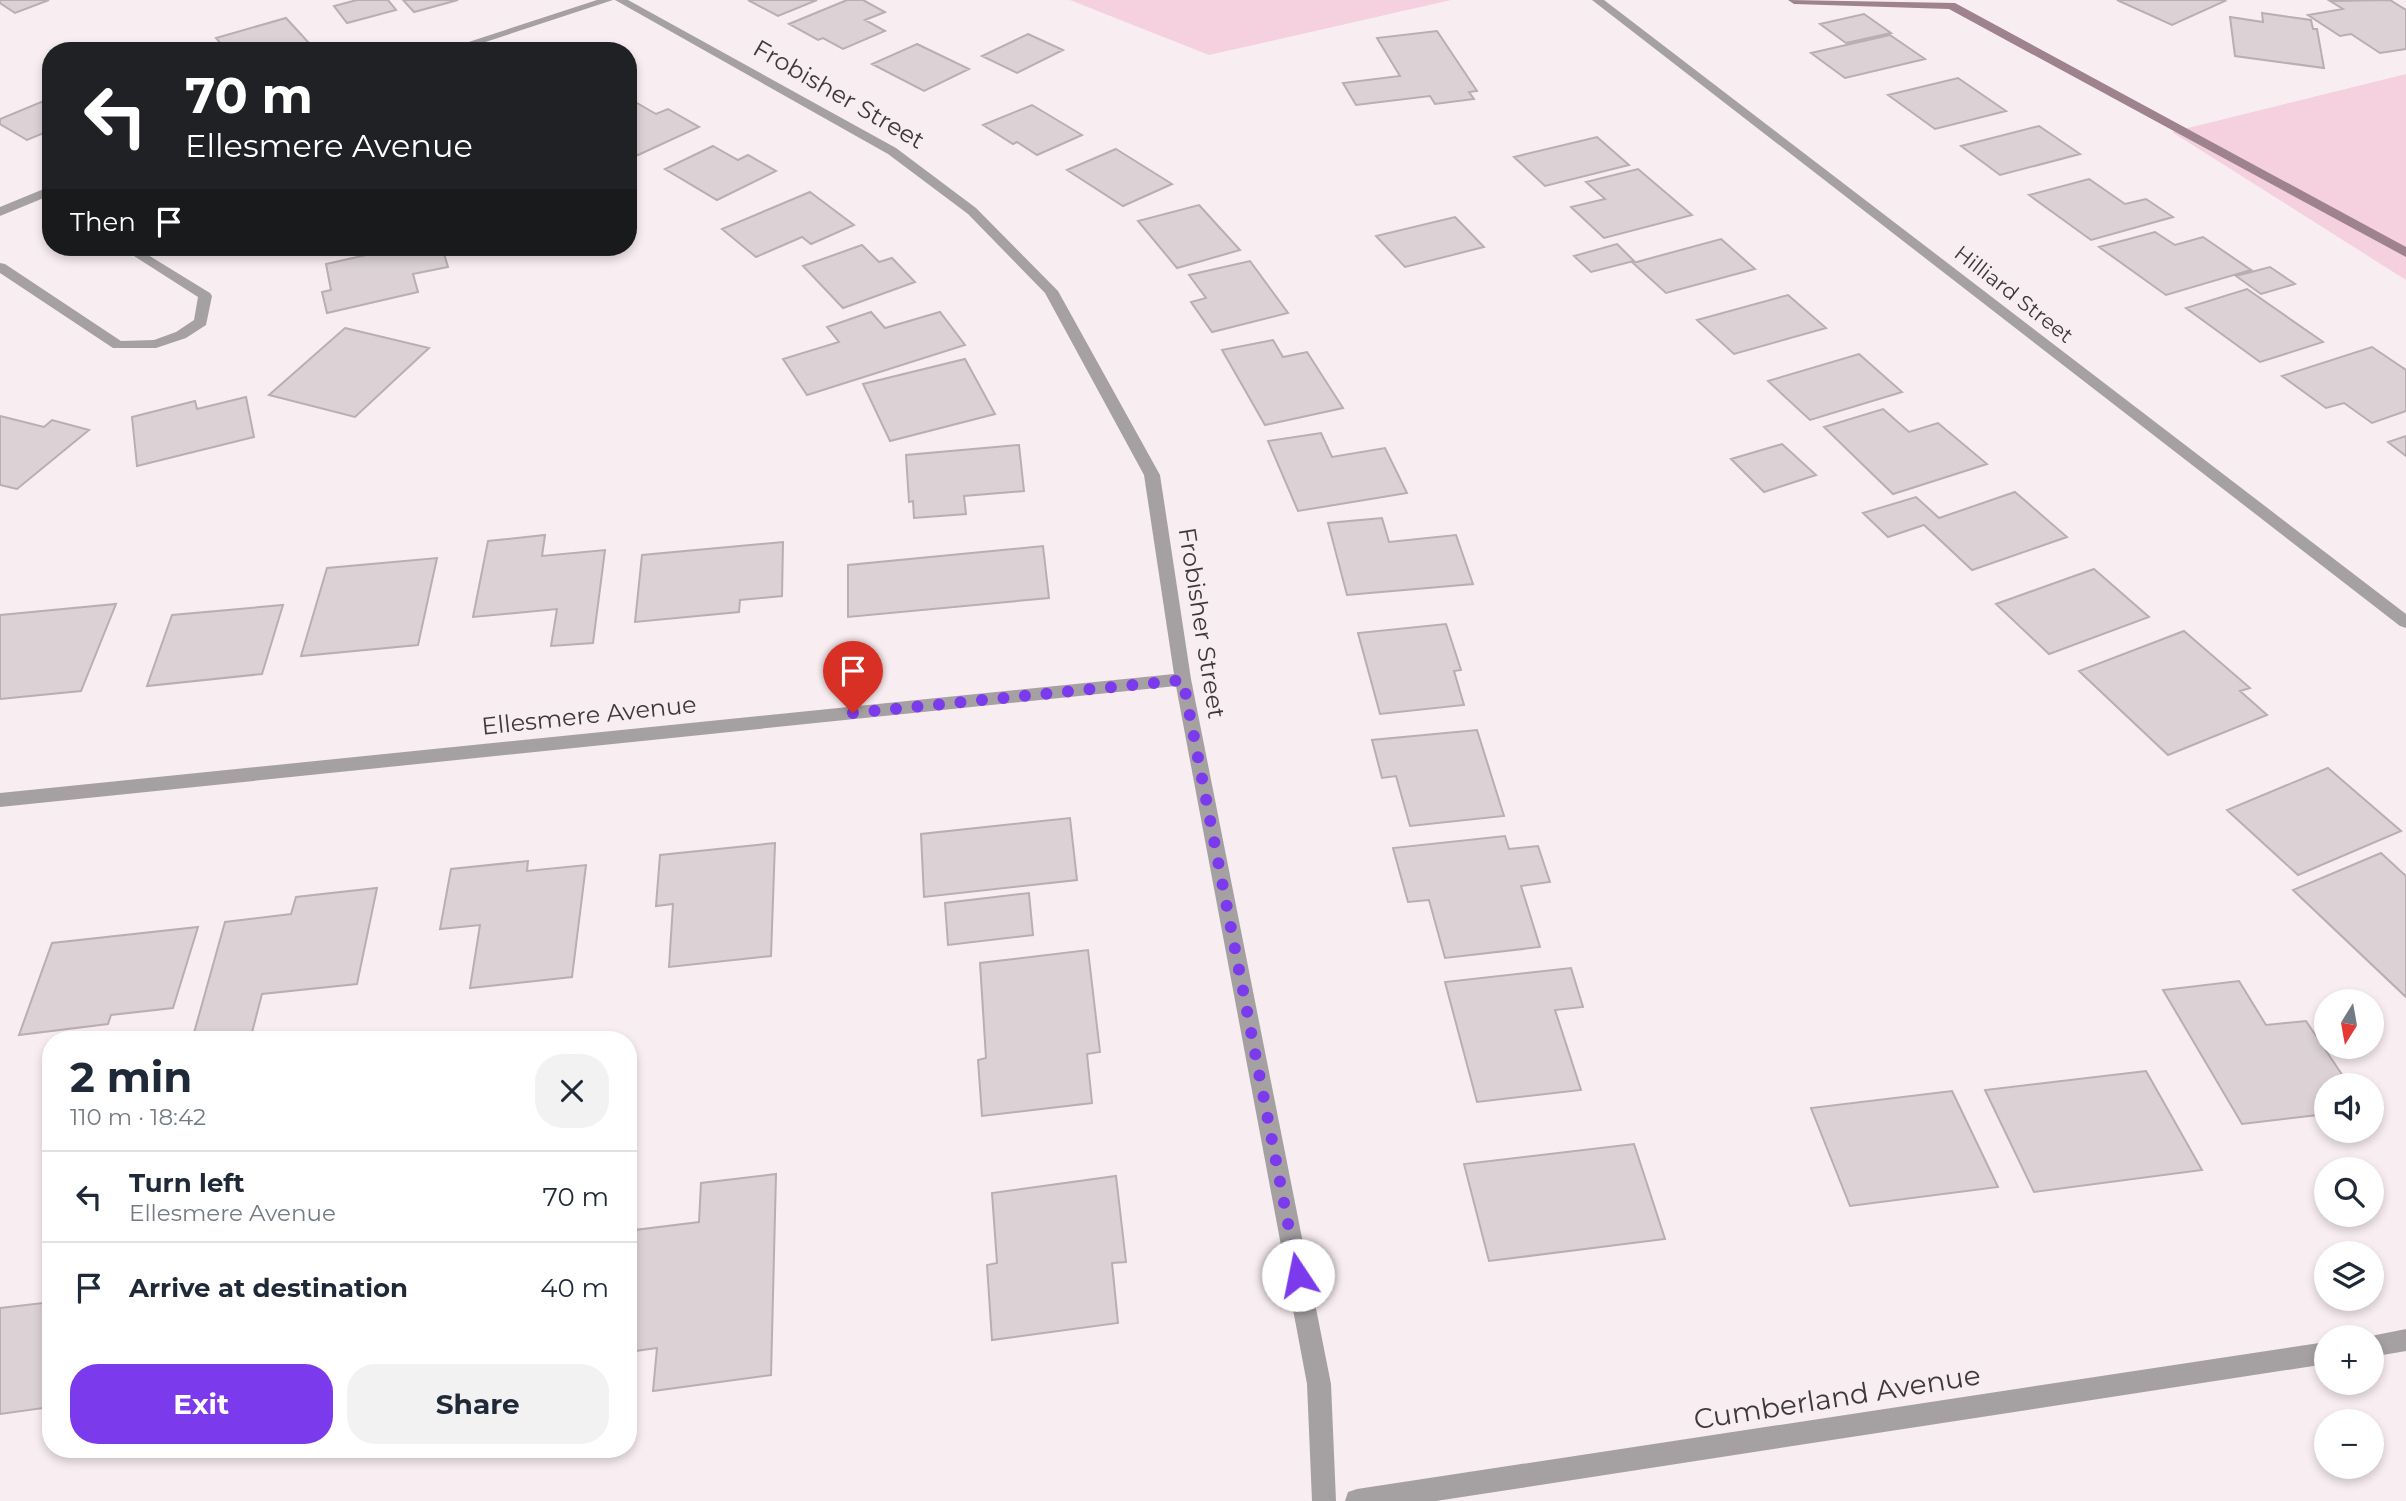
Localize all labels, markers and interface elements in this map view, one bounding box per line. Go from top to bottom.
street label: Frobisher Street [748,33,930,155]
text: 70 m [185,66,313,125]
icon: left [70,70,161,161]
text: Ellesmere Avenue [185,126,473,165]
icon: arrive [150,203,188,241]
text: Then [70,206,136,238]
street label: Hilliard Street [1950,240,2078,348]
street label: Frobisher Street [1173,525,1231,721]
pin [823,641,883,713]
icon: arrive [834,652,872,690]
street label: Ellesmere Avenue [480,689,698,741]
north arrow [2314,989,2384,1059]
map controls [2314,989,2384,1479]
text: 2 min [70,1051,192,1103]
button: close [535,1054,609,1128]
button: sound [2314,1073,2384,1143]
text: 110 m · 18:42 [70,1103,206,1131]
button: search [2314,1157,2384,1227]
text: Turn left [129,1167,245,1199]
icon: left [70,1178,108,1216]
text: 70 m [543,1181,609,1213]
text: Ellesmere Avenue [129,1199,336,1227]
position arrow [1261,1238,1335,1312]
button: layers [2314,1241,2384,1311]
icon: arrive [70,1269,108,1307]
text: Arrive at destination [129,1272,408,1304]
text: 40 m [540,1272,609,1304]
button: + [2314,1325,2384,1395]
street label: Cumberland Avenue [1691,1358,1983,1436]
button: Exit [70,1364,333,1444]
button: Share [347,1364,609,1444]
button: − [2314,1409,2384,1479]

